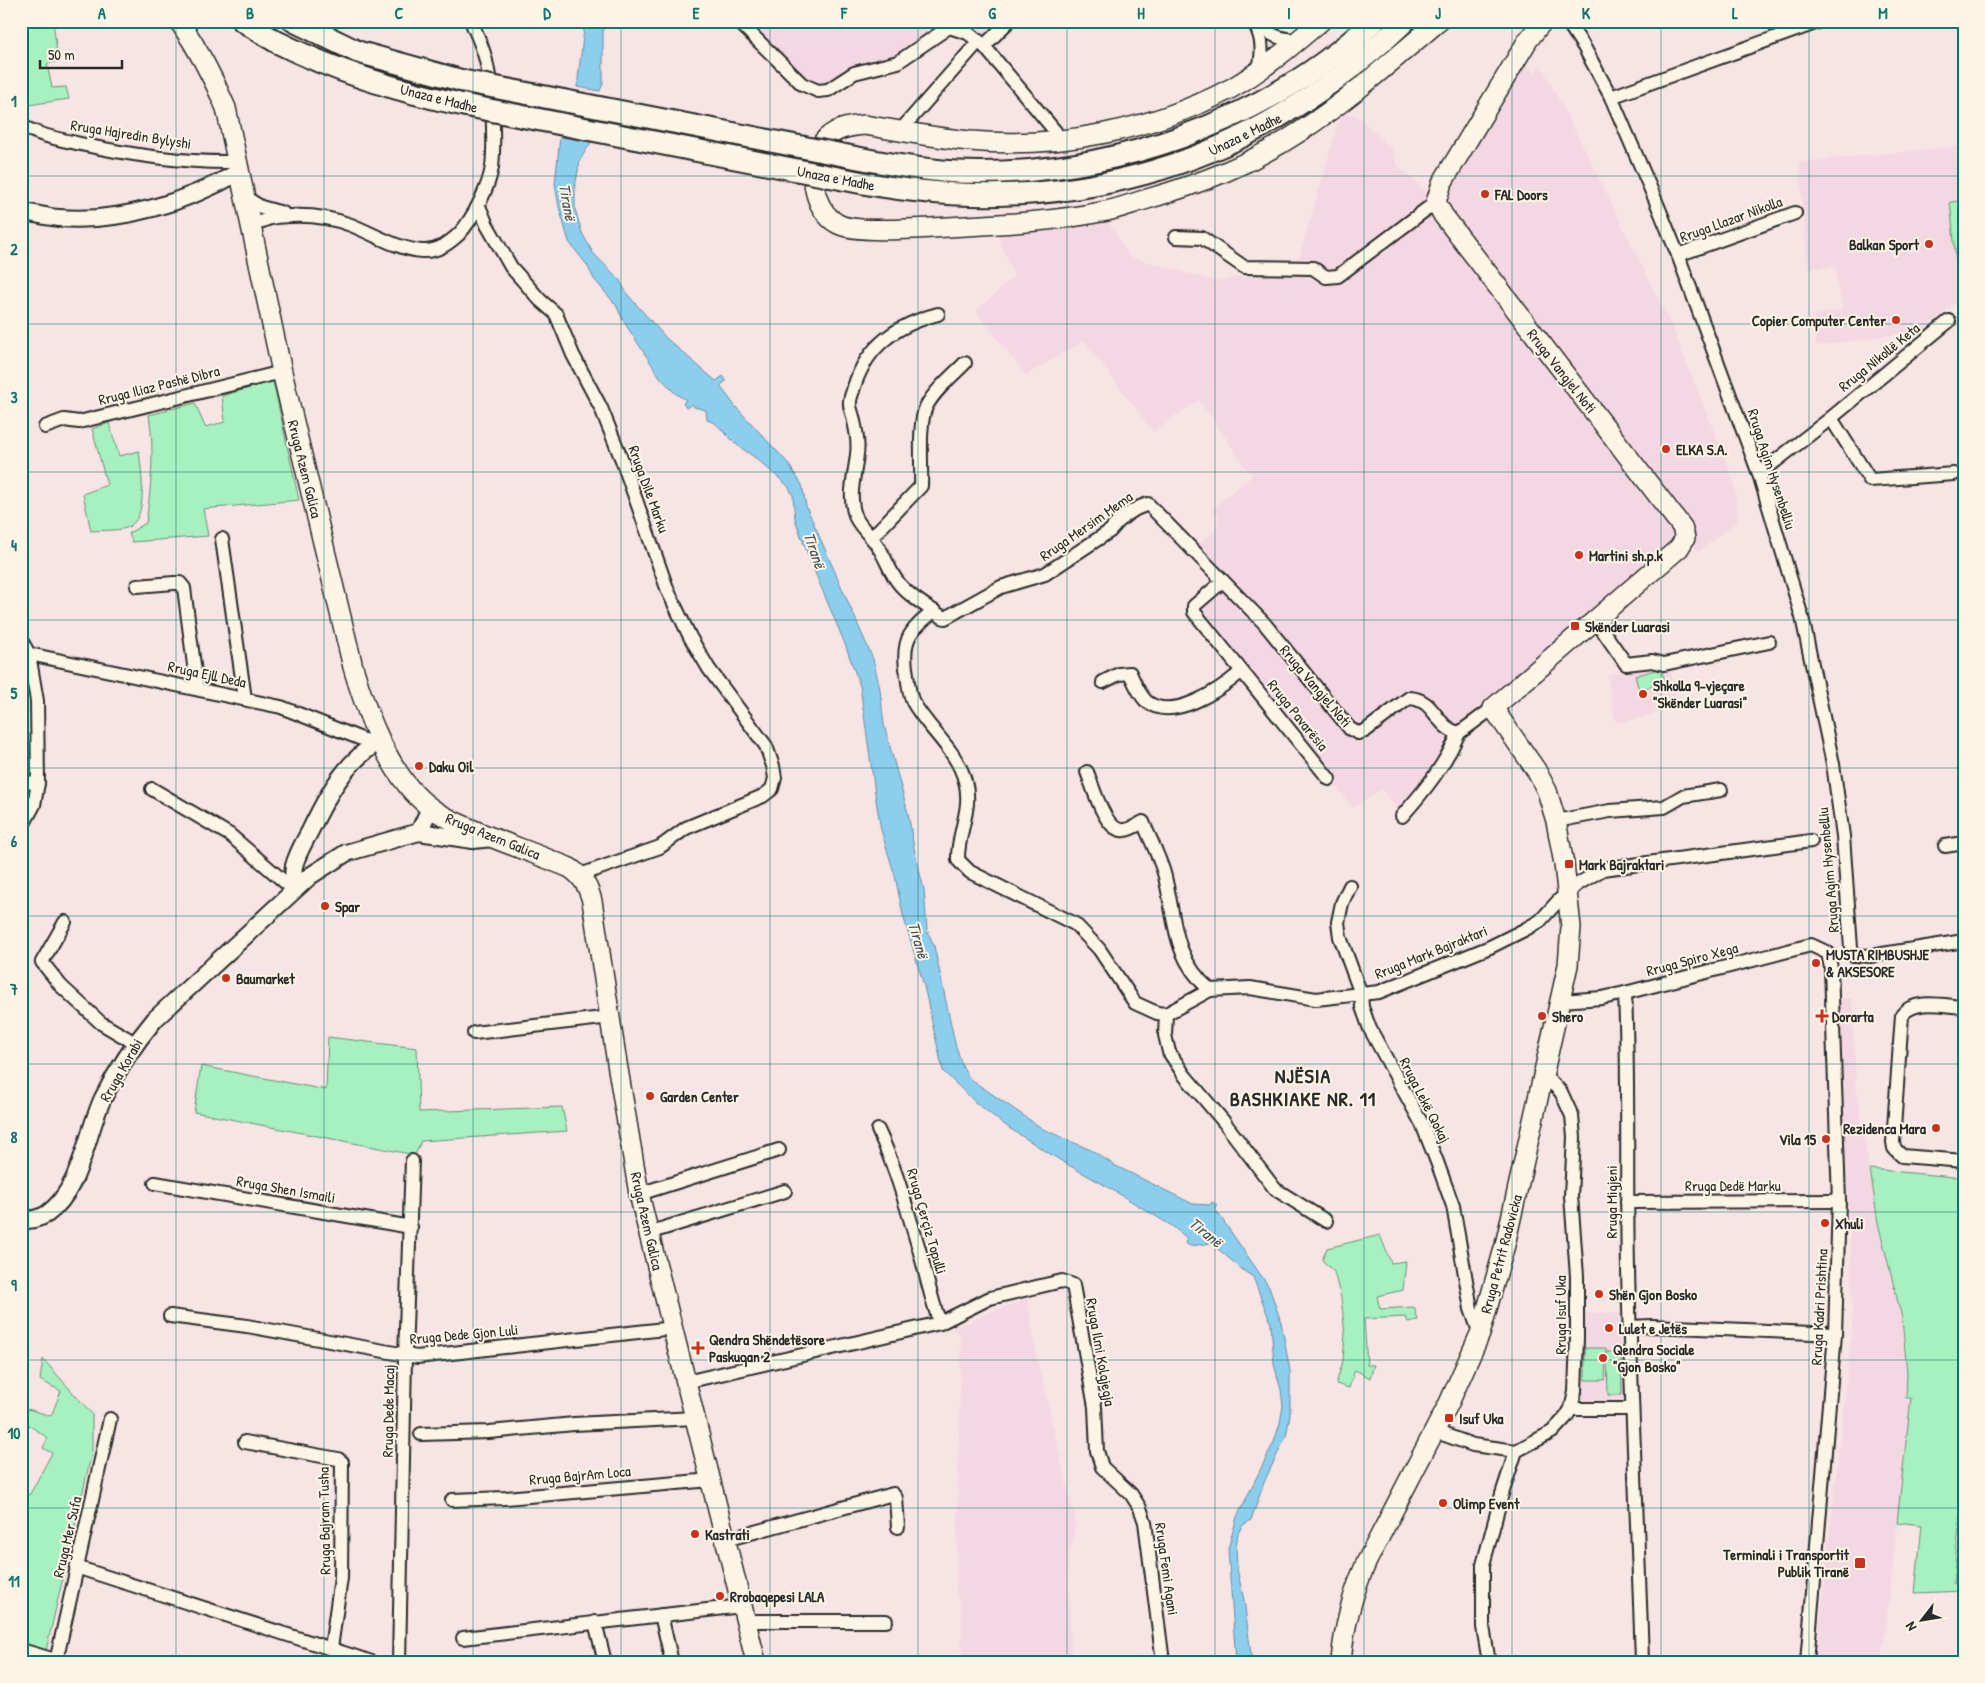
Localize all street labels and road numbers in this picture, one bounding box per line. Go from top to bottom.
street label: Unaza e Madhe [398,78,480,118]
street label: Unaza e Madhe [1205,107,1285,161]
street label: Rruga Hajredin Bylyshi [69,114,193,154]
street label: Unaza e Madhe [795,160,877,196]
street label: Rruga Llazar Nikolla [1677,191,1785,247]
street label: Rruga Nikollë Keta [1834,318,1924,396]
street label: Rruga Vangjel Noti [1522,324,1602,418]
street label: Rruga Iliaz Pashë Dibra [96,360,222,410]
street label: Rruga Agim Hysenbelliu [1743,406,1801,532]
street label: Rruga Azem Galica [283,418,327,520]
street label: Rruga Dile Marku [624,443,674,535]
street label: Rruga Mersim Mema [1035,486,1137,566]
street label: Rruga Vangjel Noti [1275,640,1357,732]
street label: Rruga Ejll Deda [166,655,248,693]
street label: Rruga Pavarësia [1263,675,1333,755]
street label: Rruga Agim Hysenbelliu [1812,807,1844,933]
street label: Rruga Azem Galica [443,808,543,865]
street label: Rruga Mark Bajraktari [1371,920,1491,984]
street label: Rruga Spiro Xega [1644,937,1740,981]
street label: Rruga Korabi [94,1035,148,1105]
street label: Rruga Lekë Qokaj [1394,1054,1456,1146]
street label: Rruga Migjeni [1601,1165,1622,1239]
street label: Rruga Çerçiz Topulli [902,1166,952,1276]
street label: Rruga Shen Ismaili [235,1170,337,1208]
street label: Rruga Azem Galica [626,1170,669,1272]
street label: Rruga Dedë Marku [1685,1175,1781,1196]
street label: Rruga Petrit Radovicka [1475,1192,1527,1316]
street label: Rruga Kadri Prishtina [1805,1248,1833,1366]
street label: Rruga Isuf Uka [1550,1275,1571,1355]
street label: Rruga Ilmi Kolgjegja [1081,1296,1121,1408]
street label: Rruga Dede Gjon Luli [409,1319,519,1349]
street label: Rruga Dede Macaj [377,1364,399,1458]
street label: Rruga BajrAm Loca [528,1460,632,1490]
street label: Rruga Bajram Tusha [313,1467,335,1575]
street label: Rruga Mer Sufa [47,1494,87,1580]
street label: Rruga Femi Agani [1150,1521,1184,1617]

